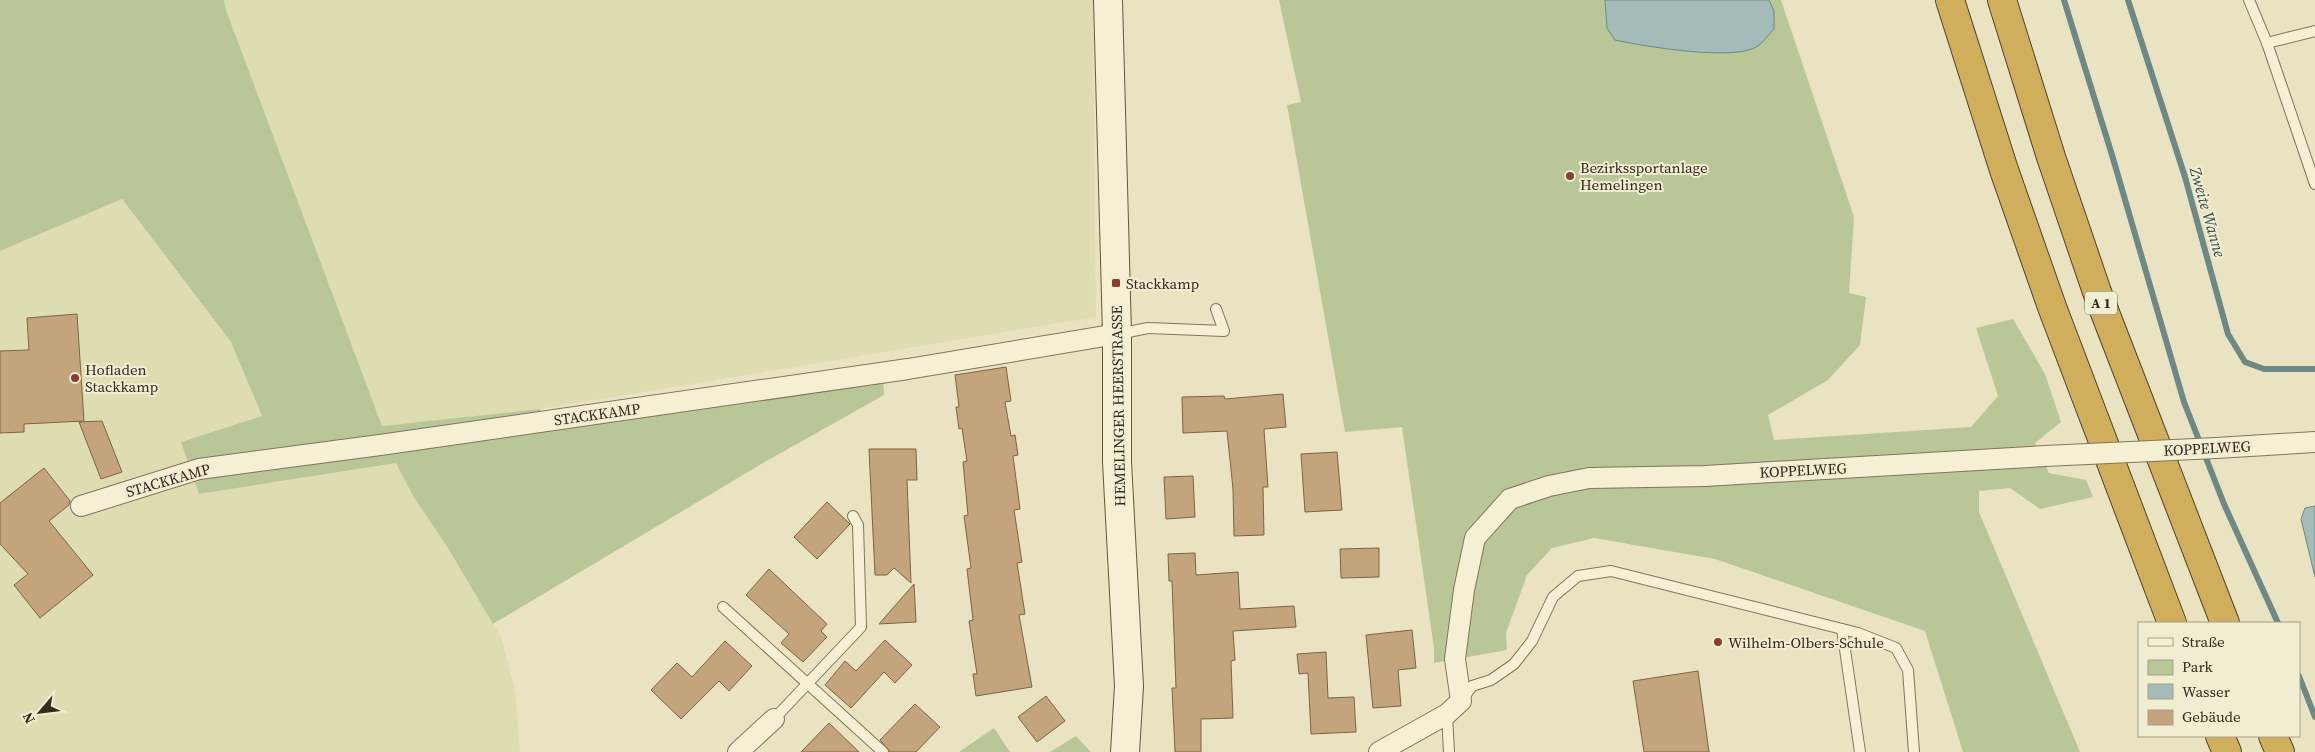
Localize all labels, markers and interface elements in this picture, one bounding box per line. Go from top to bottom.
place label: Bezirkssportanlage Hemelingen [1580,157,1708,195]
water label: Zweite Wanne [2184,163,2232,260]
marker: Bezirkssportanlage Hemelingen [1564,170,1576,182]
place label: Stackkamp [1126,273,1199,294]
marker: Stackkamp [1110,277,1122,289]
road number: A 1 [2085,292,2117,314]
street label: HEMELINGER HEERSTRASSE [1106,305,1130,507]
place label: Hofladen Stackkamp [85,359,158,397]
marker: Hofladen Stackkamp [69,372,81,384]
street label: STACKKAMP [553,398,642,430]
street label: KOPPELWEG [2163,435,2251,461]
street label: KOPPELWEG [1759,457,1847,483]
street label: STACKKAMP [123,458,213,502]
legend [2138,622,2300,737]
text: Straße [2182,631,2225,652]
place label: Wilhelm-Olbers-Schule [1728,632,1884,653]
marker: Wilhelm-Olbers-Schule [1712,636,1724,648]
text: Park [2182,656,2214,677]
text: Wasser [2182,681,2231,702]
north arrow [15,687,65,737]
text: Gebäude [2182,706,2241,727]
text: N [17,709,40,727]

